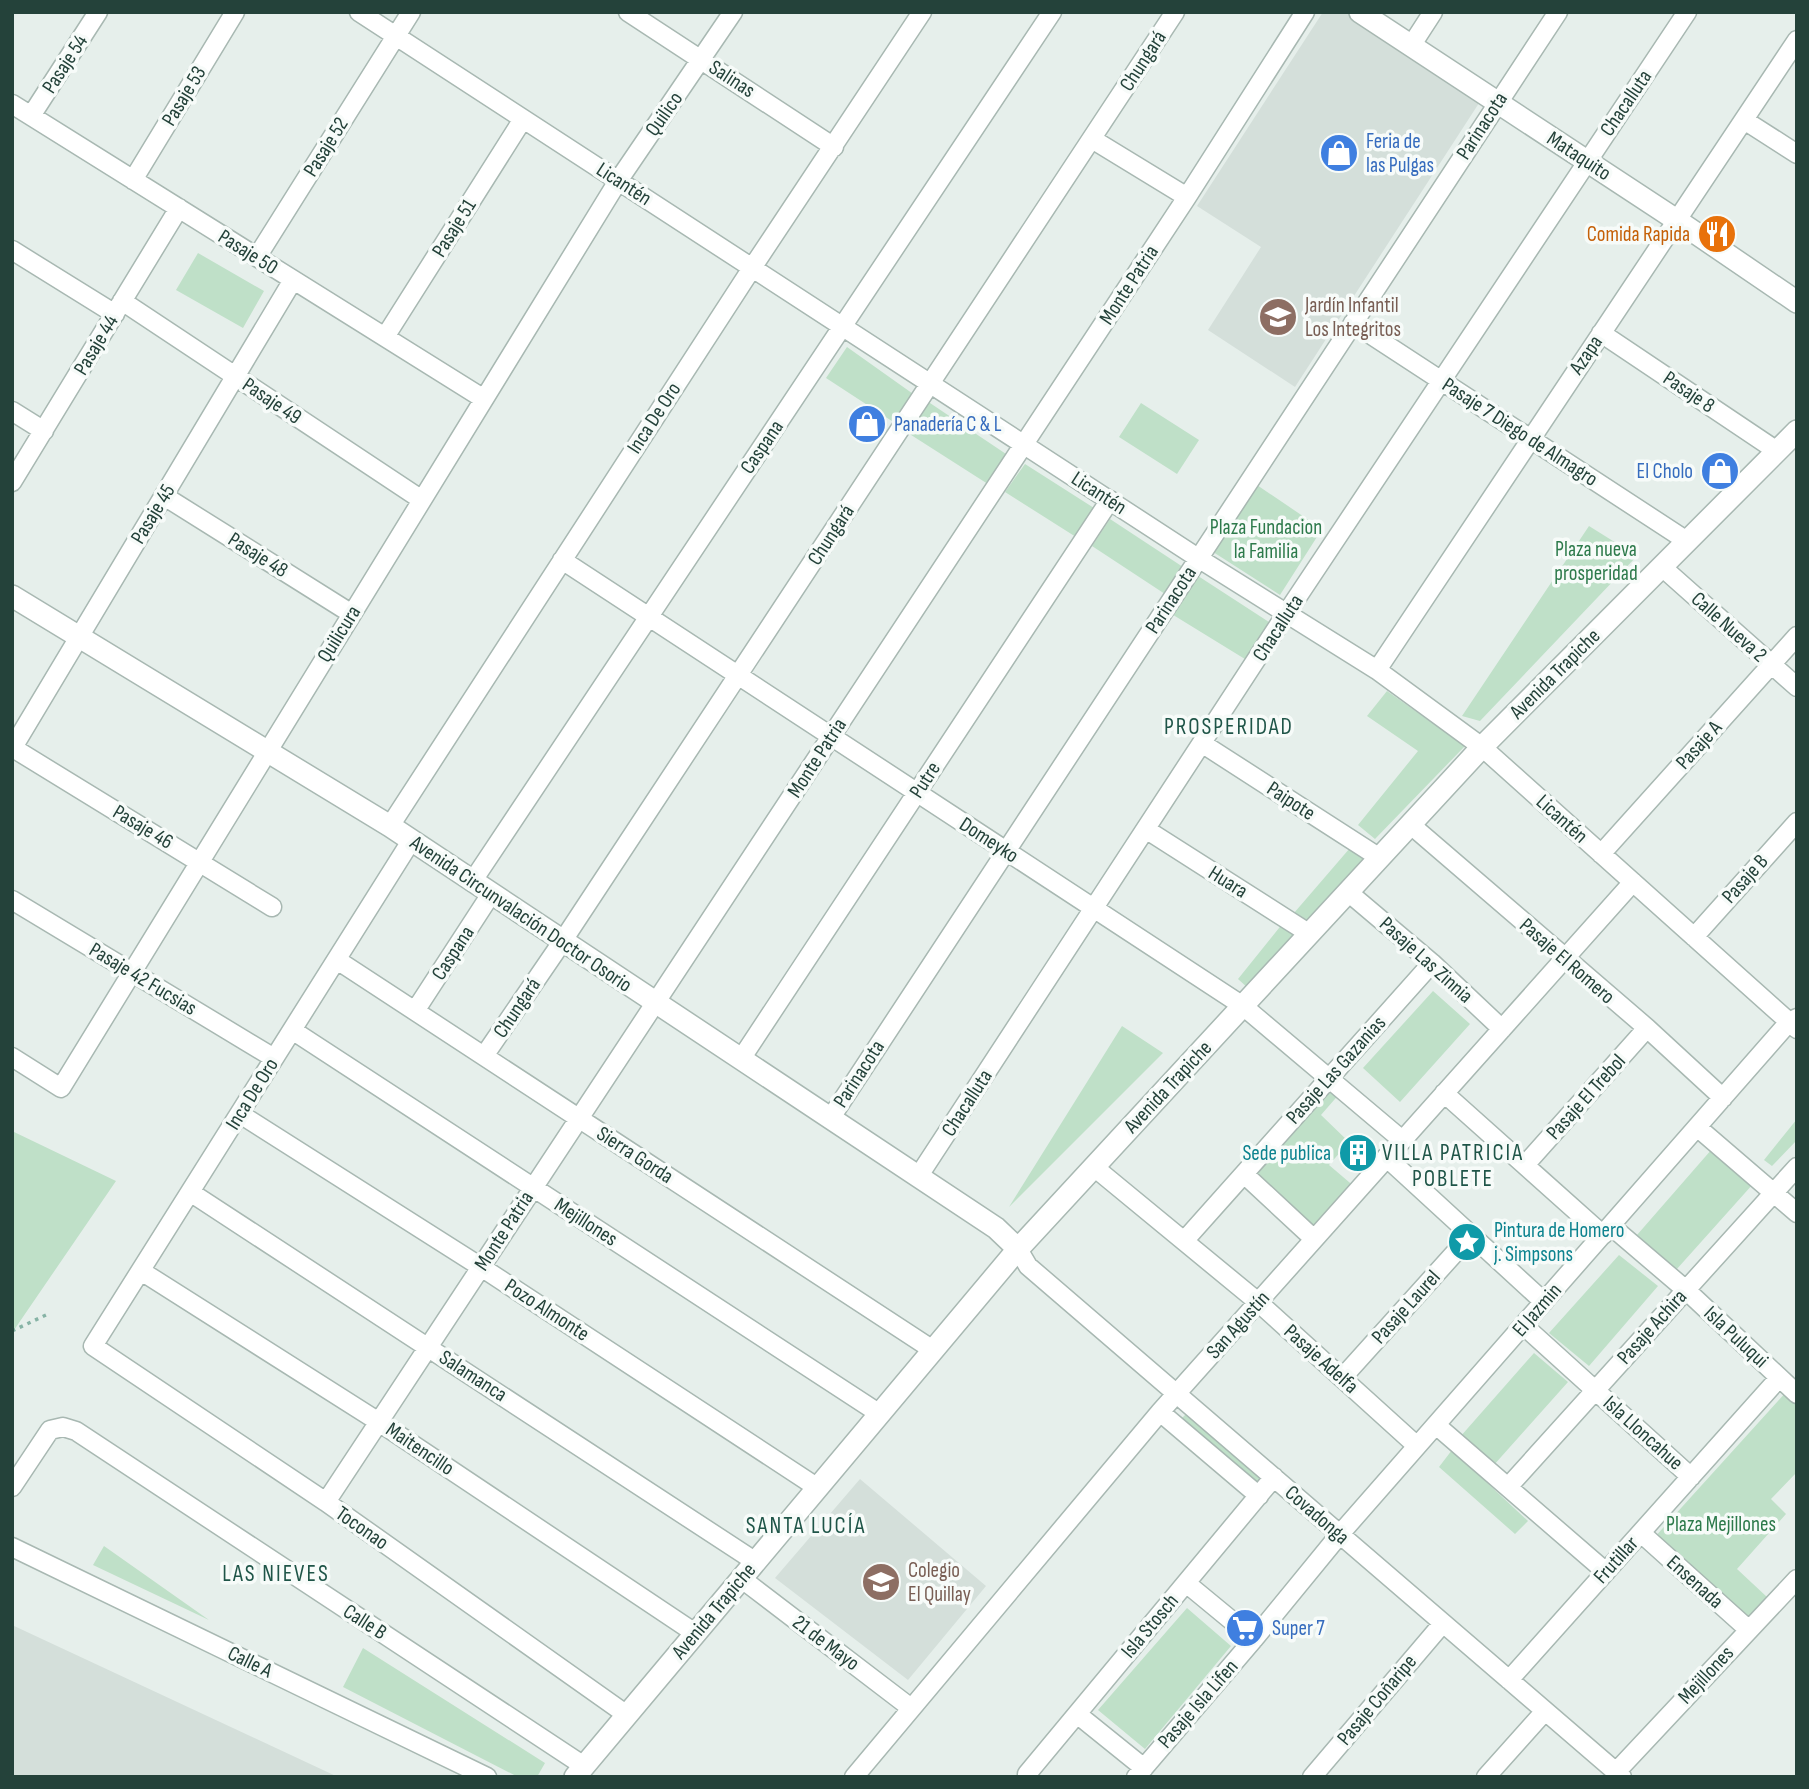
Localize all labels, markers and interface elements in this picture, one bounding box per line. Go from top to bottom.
street label: Chungará [1114,26,1172,96]
street label: Pasaje 54 [37,30,93,98]
street label: Salinas [704,55,760,103]
street label: Pasaje 53 [157,62,211,130]
street label: Chacalluta [1595,65,1657,141]
street label: Quilico [640,87,688,141]
street label: Parinacota [1451,88,1513,164]
street label: Pasaje 52 [298,113,354,181]
street label: Mataquito [1542,126,1616,186]
place label: Feria de las Pulgas [1366,129,1434,178]
shop icon: Feria de las Pulgas [1318,132,1360,174]
street label: Licantén [592,157,656,211]
street label: Pasaje 51 [427,194,482,262]
restaurant icon: Comida Rapida [1696,213,1738,255]
place label: Comida Rapida [1587,222,1690,247]
street label: Pasaje 50 [214,224,282,280]
street label: Monte Patria [1094,241,1164,329]
place label: Jardín Infantil Los Integritos [1304,293,1401,342]
school or university icon: Jardín Infantil Los Integritos [1257,296,1299,338]
street label: Pasaje 44 [68,310,124,379]
street label: Azapa [1563,331,1608,380]
street label: Pasaje 8 [1658,366,1720,418]
street label: Pasaje 49 [238,372,306,430]
street label: Pasaje 7 Diego de Almagro [1437,372,1603,492]
street label: Inca De Oro [622,378,686,458]
shop icon: Panadería C & L [846,403,888,445]
place label: Panadería C & L [894,412,1002,437]
street label: Caspana [735,415,789,479]
shop icon: El Cholo [1699,450,1741,492]
place label: El Cholo [1637,459,1693,484]
street label: Licantén [1067,466,1131,520]
street label: Pasaje 45 [126,480,180,548]
street label: Chungará [802,500,860,570]
park label: Plaza Fundacion la Familia [1210,515,1322,564]
street label: Pasaje 48 [223,527,293,583]
park label: Plaza nueva prosperidad [1554,537,1638,586]
street label: Parinacota [1140,562,1202,638]
street label: Calle Nueva 2 [1686,587,1772,667]
street label: Chacalluta [1247,590,1309,666]
street label: Quilicura [312,601,366,667]
street label: Avenida Trapiche [1504,624,1605,725]
district label: PROSPERIDAD [1164,713,1294,741]
street label: Monte Patria [782,714,852,802]
street label: Pasaje A [1671,715,1728,774]
street label: Putre [904,757,946,803]
street label: Paipote [1262,776,1320,826]
street label: Licantén [1531,789,1593,849]
street label: Pasaje 46 [108,799,178,855]
street label: Domeyko [955,812,1023,868]
street label: Avenida Circunvalación Doctor Osorio [404,830,637,998]
street label: Pasaje B [1717,849,1773,909]
street label: Huara [1204,860,1252,904]
street label: Pasaje Las Zinnia [1374,912,1478,1008]
street label: Pasaje El Romero [1514,913,1620,1009]
street label: Caspana [426,921,480,985]
street label: Pasaje 42 Fucsias [85,937,201,1021]
street label: Chungará [488,973,546,1043]
street label: Pasaje Las Gazanias [1281,1011,1391,1129]
street label: Parinacota [828,1036,890,1112]
street label: Avenida Trapiche [1118,1036,1217,1139]
street label: Pasaje El Trebol [1541,1049,1631,1145]
street label: Inca De Oro [220,1054,284,1134]
street label: Chacalluta [936,1065,998,1141]
street label: Sierra Gorda [592,1121,678,1189]
building icon: Sede publica [1337,1132,1379,1174]
district label: VILLA PATRICIA POBLETE [1382,1139,1524,1193]
place label: Sede publica [1242,1141,1331,1166]
street label: Monte Patria [469,1187,539,1275]
street label: Mejillones [550,1192,622,1252]
place label: Pintura de Homero j. Simpsons [1493,1218,1624,1267]
place icon: Pintura de Homero j. Simpsons [1446,1221,1488,1263]
street label: Pasaje Laurel [1366,1265,1446,1349]
street label: Pozo Almonte [500,1273,594,1347]
street label: El Jazmin [1507,1278,1567,1342]
street label: Pasaje Achira [1612,1284,1692,1370]
street label: San Agustín [1201,1286,1275,1364]
street label: Isla Puluqui [1699,1301,1773,1373]
street label: Pasaje Adelfa [1279,1319,1363,1399]
street label: Salamanca [434,1345,512,1407]
street label: Isla Lloncahue [1598,1391,1688,1475]
street label: Maitencillo [381,1417,459,1481]
street label: Covadonga [1280,1480,1354,1550]
street label: Toconao [331,1501,393,1555]
district label: SANTA LUCÍA [746,1512,866,1540]
park label: Plaza Mejillones [1666,1512,1776,1537]
street label: Frutillar [1588,1531,1644,1589]
street label: Ensenada [1662,1550,1728,1614]
street label: Avenida Trapiche [666,1558,761,1665]
place label: Colegio El Quillay [908,1558,971,1607]
district label: LAS NIEVES [222,1560,330,1588]
school or university icon: Colegio El Quillay [860,1561,902,1603]
street label: Isla Stosch [1116,1589,1184,1663]
street label: Calle B [339,1599,391,1645]
supermarket icon: Super 7 [1224,1607,1266,1649]
street label: 21 de Mayo [788,1610,864,1676]
place label: Super 7 [1272,1616,1325,1641]
street label: Calle A [224,1641,277,1684]
street label: Mejillones [1673,1641,1739,1709]
street label: Pasaje Coñaripe [1332,1650,1422,1750]
street label: Pasaje Isla Lifen [1153,1654,1243,1754]

